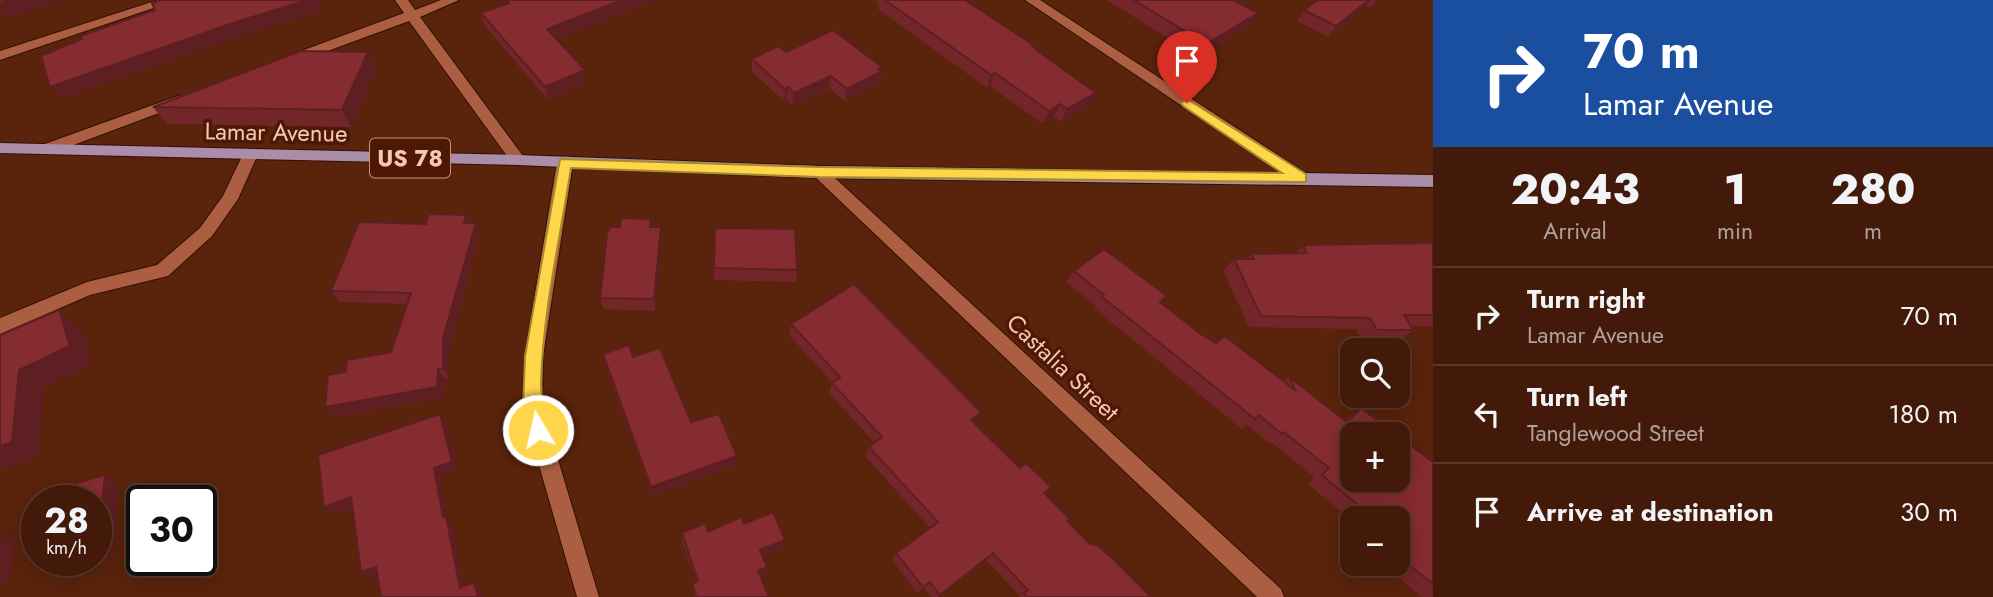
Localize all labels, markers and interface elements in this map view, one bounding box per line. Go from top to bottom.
text: 70 m [1583,16,1700,86]
icon: right [1468,28,1559,119]
pin [1157,31,1217,103]
icon: arrive [1168,42,1206,80]
text: Lamar Avenue [1583,81,1773,127]
street label: Lamar Avenue [204,113,348,151]
road number: US 78 [370,139,450,178]
text: 20:43 [1511,159,1639,220]
text: 1 [1724,159,1746,220]
text: 280 [1831,159,1915,220]
text: Arrival [1543,214,1607,248]
text: min [1717,214,1753,248]
text: m [1864,214,1882,248]
text: Turn right [1527,280,1645,318]
icon: right [1468,297,1506,335]
text: 70 m [1901,297,1958,335]
street label: Castalia Street [999,306,1127,429]
text: Lamar Avenue [1527,318,1664,352]
map controls [1340,338,1410,576]
button: search [1340,338,1410,408]
text: Turn left [1527,378,1627,416]
position arrow [501,393,575,467]
icon: left [1468,395,1506,433]
text: 180 m [1888,395,1958,433]
text: Tanglewood Street [1527,416,1704,450]
button: + [1340,422,1410,492]
speed limit sign: 30 [126,485,217,576]
icon: arrive [1468,493,1506,531]
text: Arrive at destination [1527,493,1774,531]
text: 30 m [1900,493,1958,531]
text: 28 [44,496,89,546]
button: − [1340,506,1410,576]
text: km/h [46,535,87,561]

